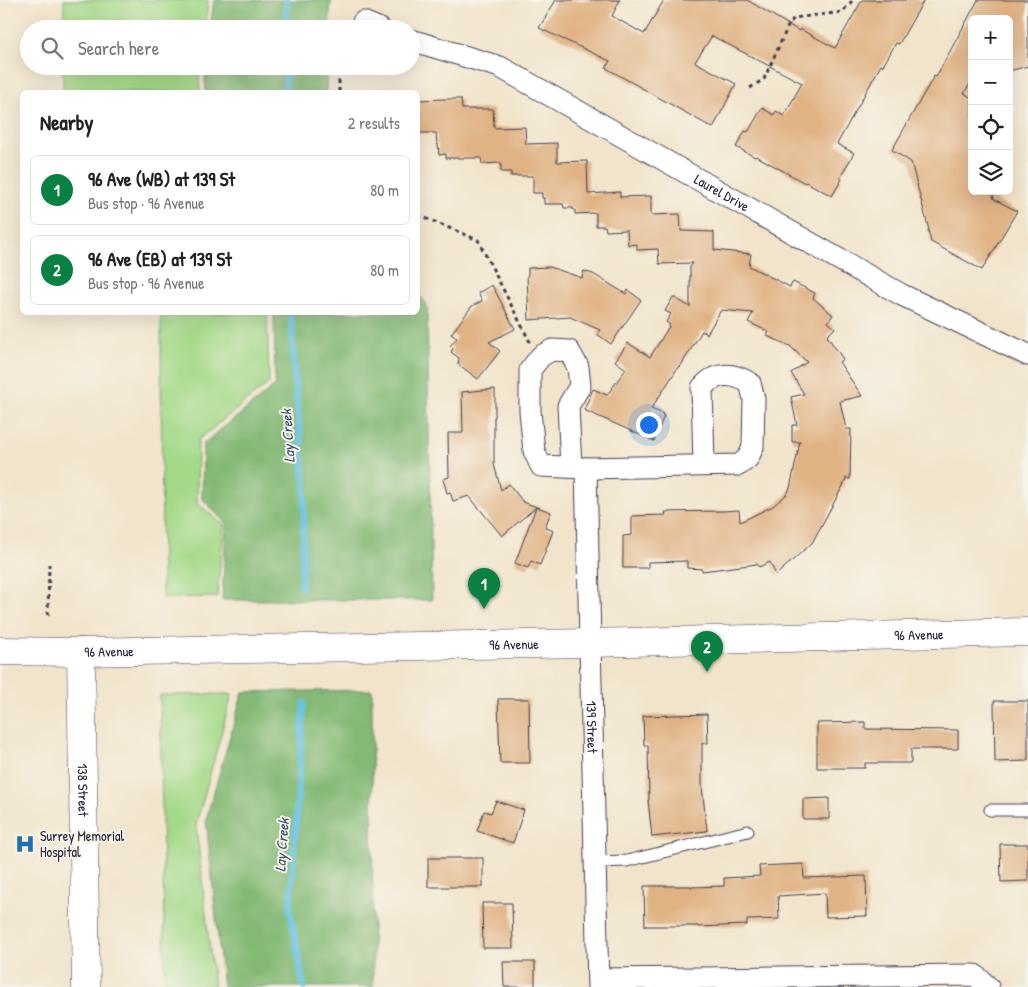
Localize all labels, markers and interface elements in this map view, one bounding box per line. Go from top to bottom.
map controls [968,15,1013,195]
button: + [968,15,1013,60]
search box [20,20,420,75]
icon: search [38,34,66,62]
text: Search here [78,35,159,61]
button: − [968,60,1013,105]
button: locate [968,105,1013,150]
text: Nearby [40,108,93,137]
text: 2 results [348,112,400,134]
button: layers [968,150,1013,195]
text: 96 Ave (WB) at 139 St [88,166,235,192]
street label: Laurel Drive [691,169,753,216]
text: 1 [54,179,60,201]
text: 80 m [370,179,399,201]
text: Bus stop · 96 Avenue [88,192,204,214]
text: 96 Ave (EB) at 139 St [88,246,232,272]
text: 2 [53,259,61,281]
text: 80 m [370,259,399,281]
text: Bus stop · 96 Avenue [88,272,204,294]
water label: Lay Creek [275,407,300,463]
your location [636,412,662,438]
pin: 1 [468,568,500,609]
street label: 96 Avenue [894,624,944,644]
pin: 2 [691,631,723,672]
street label: 96 Avenue [489,634,539,654]
street label: 96 Avenue [84,641,134,661]
street label: 139 Street [582,701,603,753]
street label: 138 Street [74,763,93,817]
water label: Lay Creek [269,816,294,872]
place label: Surrey Memorial Hospital [40,826,125,862]
hospital icon: Surrey Memorial Hospital [14,833,36,855]

